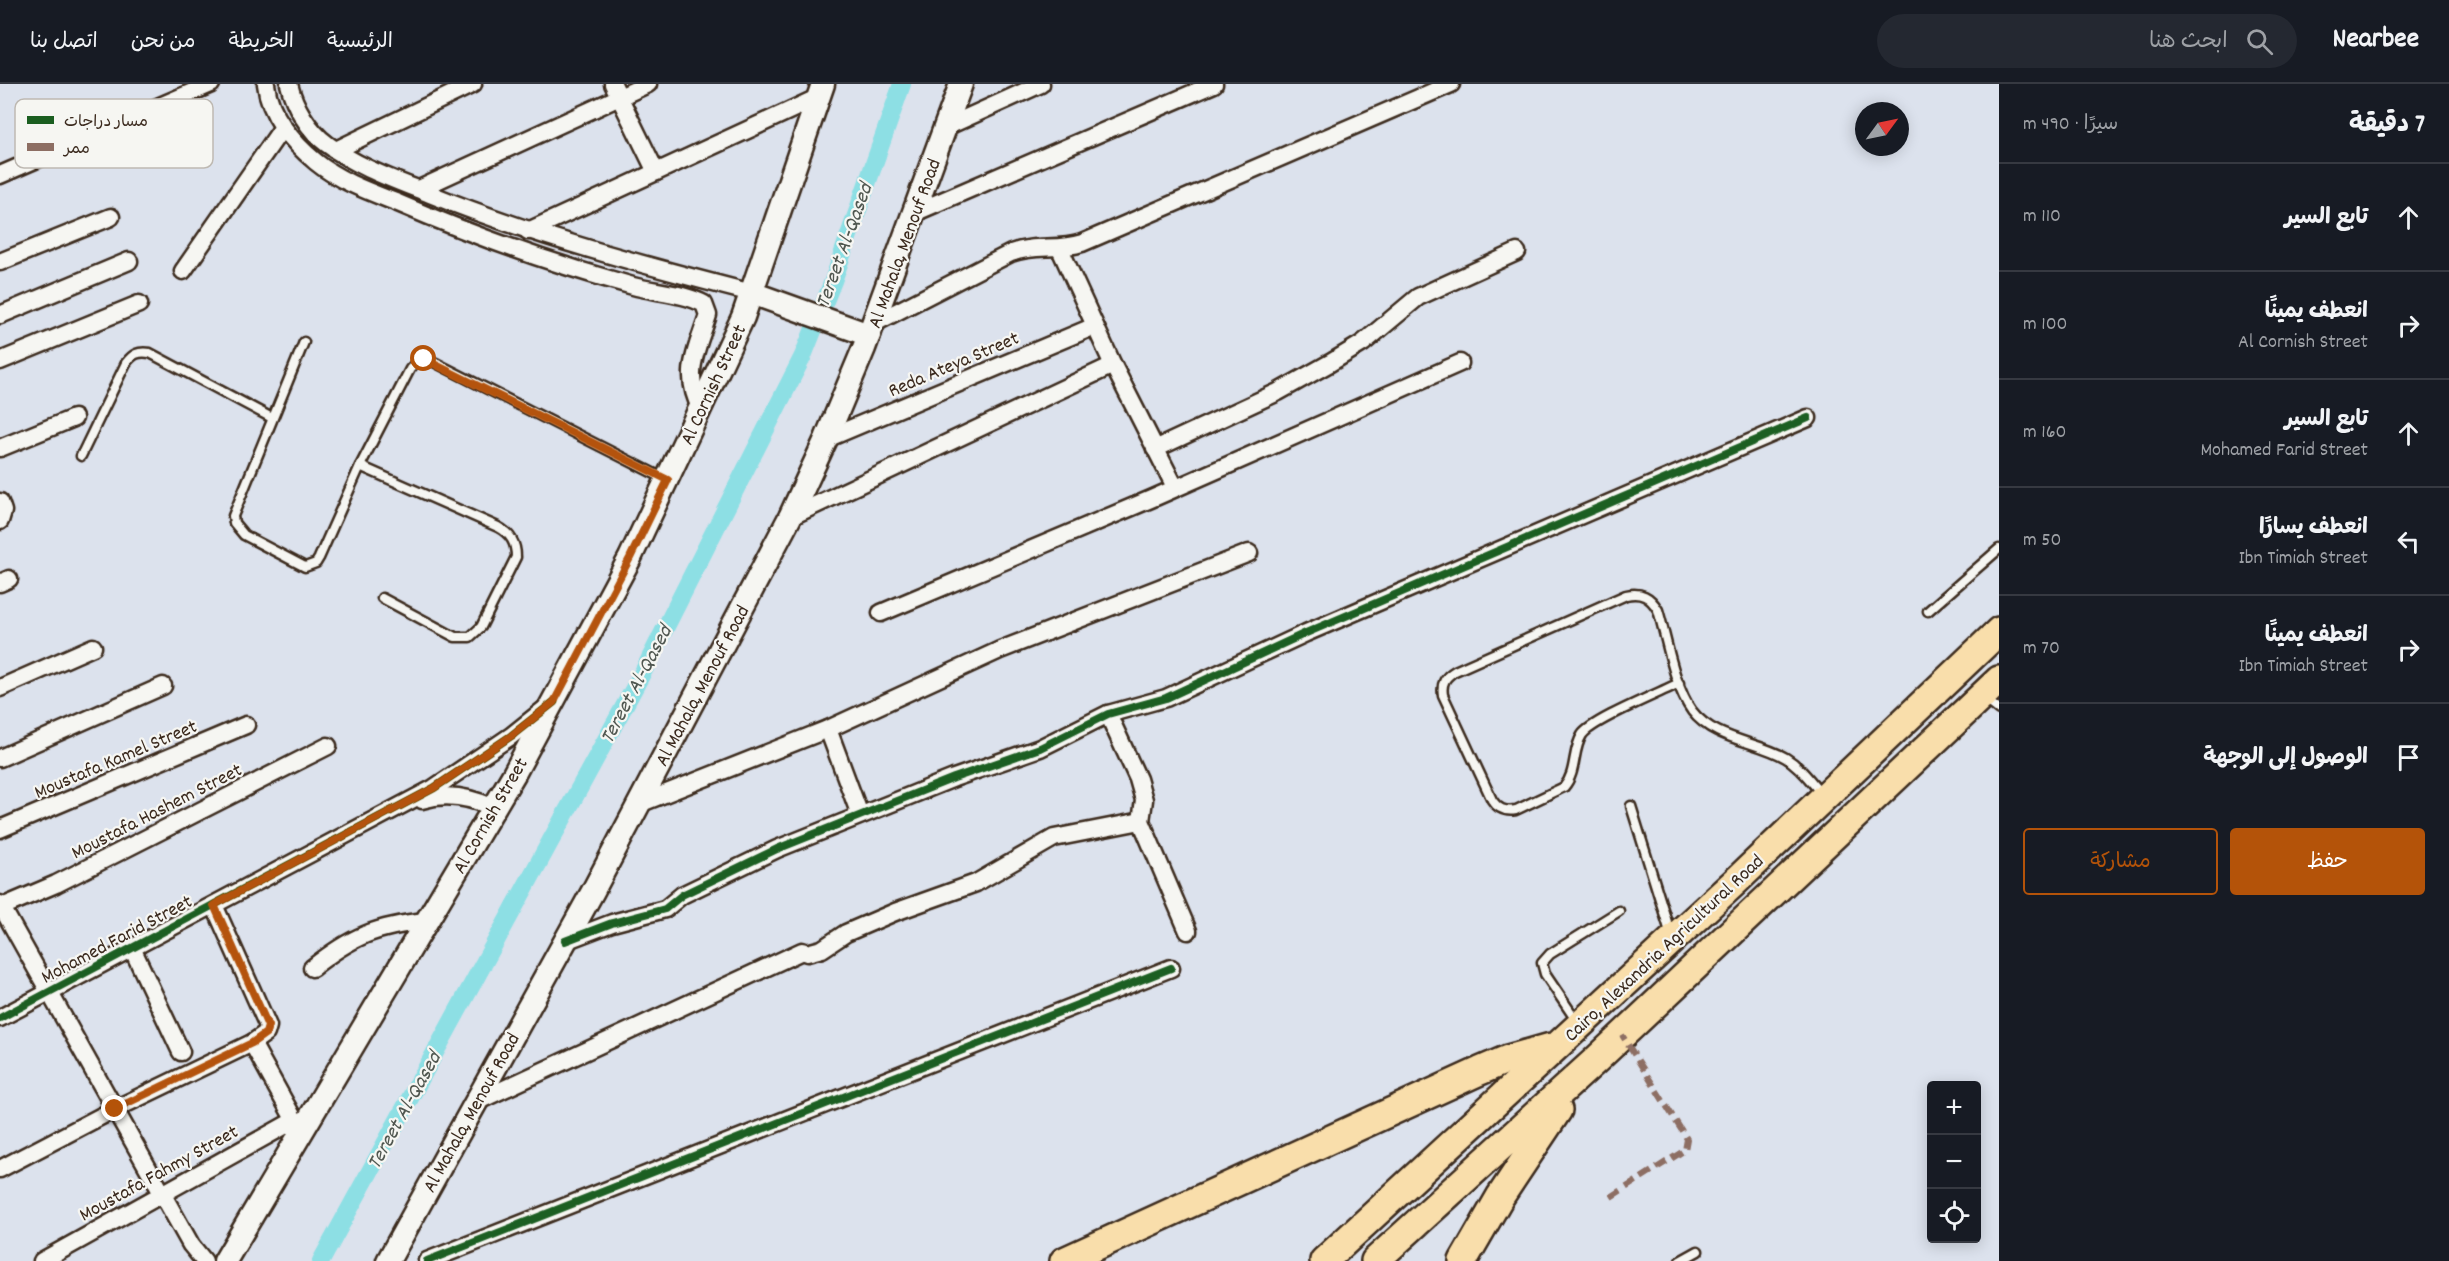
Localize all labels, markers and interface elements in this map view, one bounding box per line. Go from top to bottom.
search box [1877,14,2297,68]
text: Nearbee [2333,21,2419,61]
icon: search [2243,25,2276,58]
text: ابحث هنا [2149,27,2228,58]
text: اتصل بنا [30,28,98,58]
text: من نحن [131,28,195,58]
text: الخريطة [228,28,294,58]
text: الرئيسية [327,28,393,58]
legend [15,99,213,168]
north arrow [1855,102,1909,156]
text: 7 دقيقة [2349,107,2425,144]
text: مسار دراجات [64,111,148,134]
text: سيرًا · 490 m [2023,111,2118,139]
text: ممر [62,138,90,161]
street label: Al Mahala, Menouf Road [862,155,950,333]
water label: Tereet Al-Qased [809,177,883,312]
icon: ahead [2392,201,2425,234]
text: 110 m [2023,203,2061,231]
text: تابع السير [2285,203,2368,234]
text: انعطف يمينًا [2265,297,2368,328]
icon: right [2392,309,2425,342]
text: 100 m [2023,311,2068,339]
street label: Al Cornish Street [675,320,755,450]
street label: Reda Ateya Street [884,326,1024,406]
text: Al Cornish Street [2238,329,2368,357]
route start [410,345,436,371]
text: تابع السير [2285,405,2368,436]
icon: ahead [2392,417,2425,450]
text: 160 m [2023,419,2066,447]
text: Mohamed Farid Street [2200,437,2368,465]
text: انعطف يسارًا [2259,513,2368,544]
icon: left [2392,525,2425,558]
text: 50 m [2023,527,2062,555]
text: Ibn Timiah Street [2239,545,2368,573]
street label: Al Mahala, Menouf Road [649,601,758,772]
water label: Tereet Al-Qased [594,618,683,750]
text: انعطف يمينًا [2265,621,2368,652]
icon: right [2392,633,2425,666]
text: 70 m [2023,635,2060,663]
text: Ibn Timiah Street [2239,653,2368,681]
street label: Moustafa Kamel Street [30,714,202,808]
icon: arrive [2392,741,2425,774]
text: الوصول إلى الوجهة [2203,743,2368,774]
street label: Al Cornish Street [447,753,536,880]
street label: Moustafa Hashem Street [67,757,248,868]
button: مشاركة [2023,828,2218,895]
button: حفظ [2230,828,2425,895]
street label: Cairo, Alexandria Agricultural Road [1559,849,1771,1050]
street label: Mohamed Farid Street [37,889,198,992]
street label: Al Mahala, Menouf Road [417,1029,528,1198]
water label: Tereet Al-Qased [361,1045,452,1176]
map controls [1927,1081,1981,1243]
button: + [1927,1081,1981,1135]
route end [101,1095,127,1121]
street label: Moustafa Fahmy Street [75,1119,244,1230]
button: − [1927,1135,1981,1189]
button: locate [1927,1189,1981,1243]

